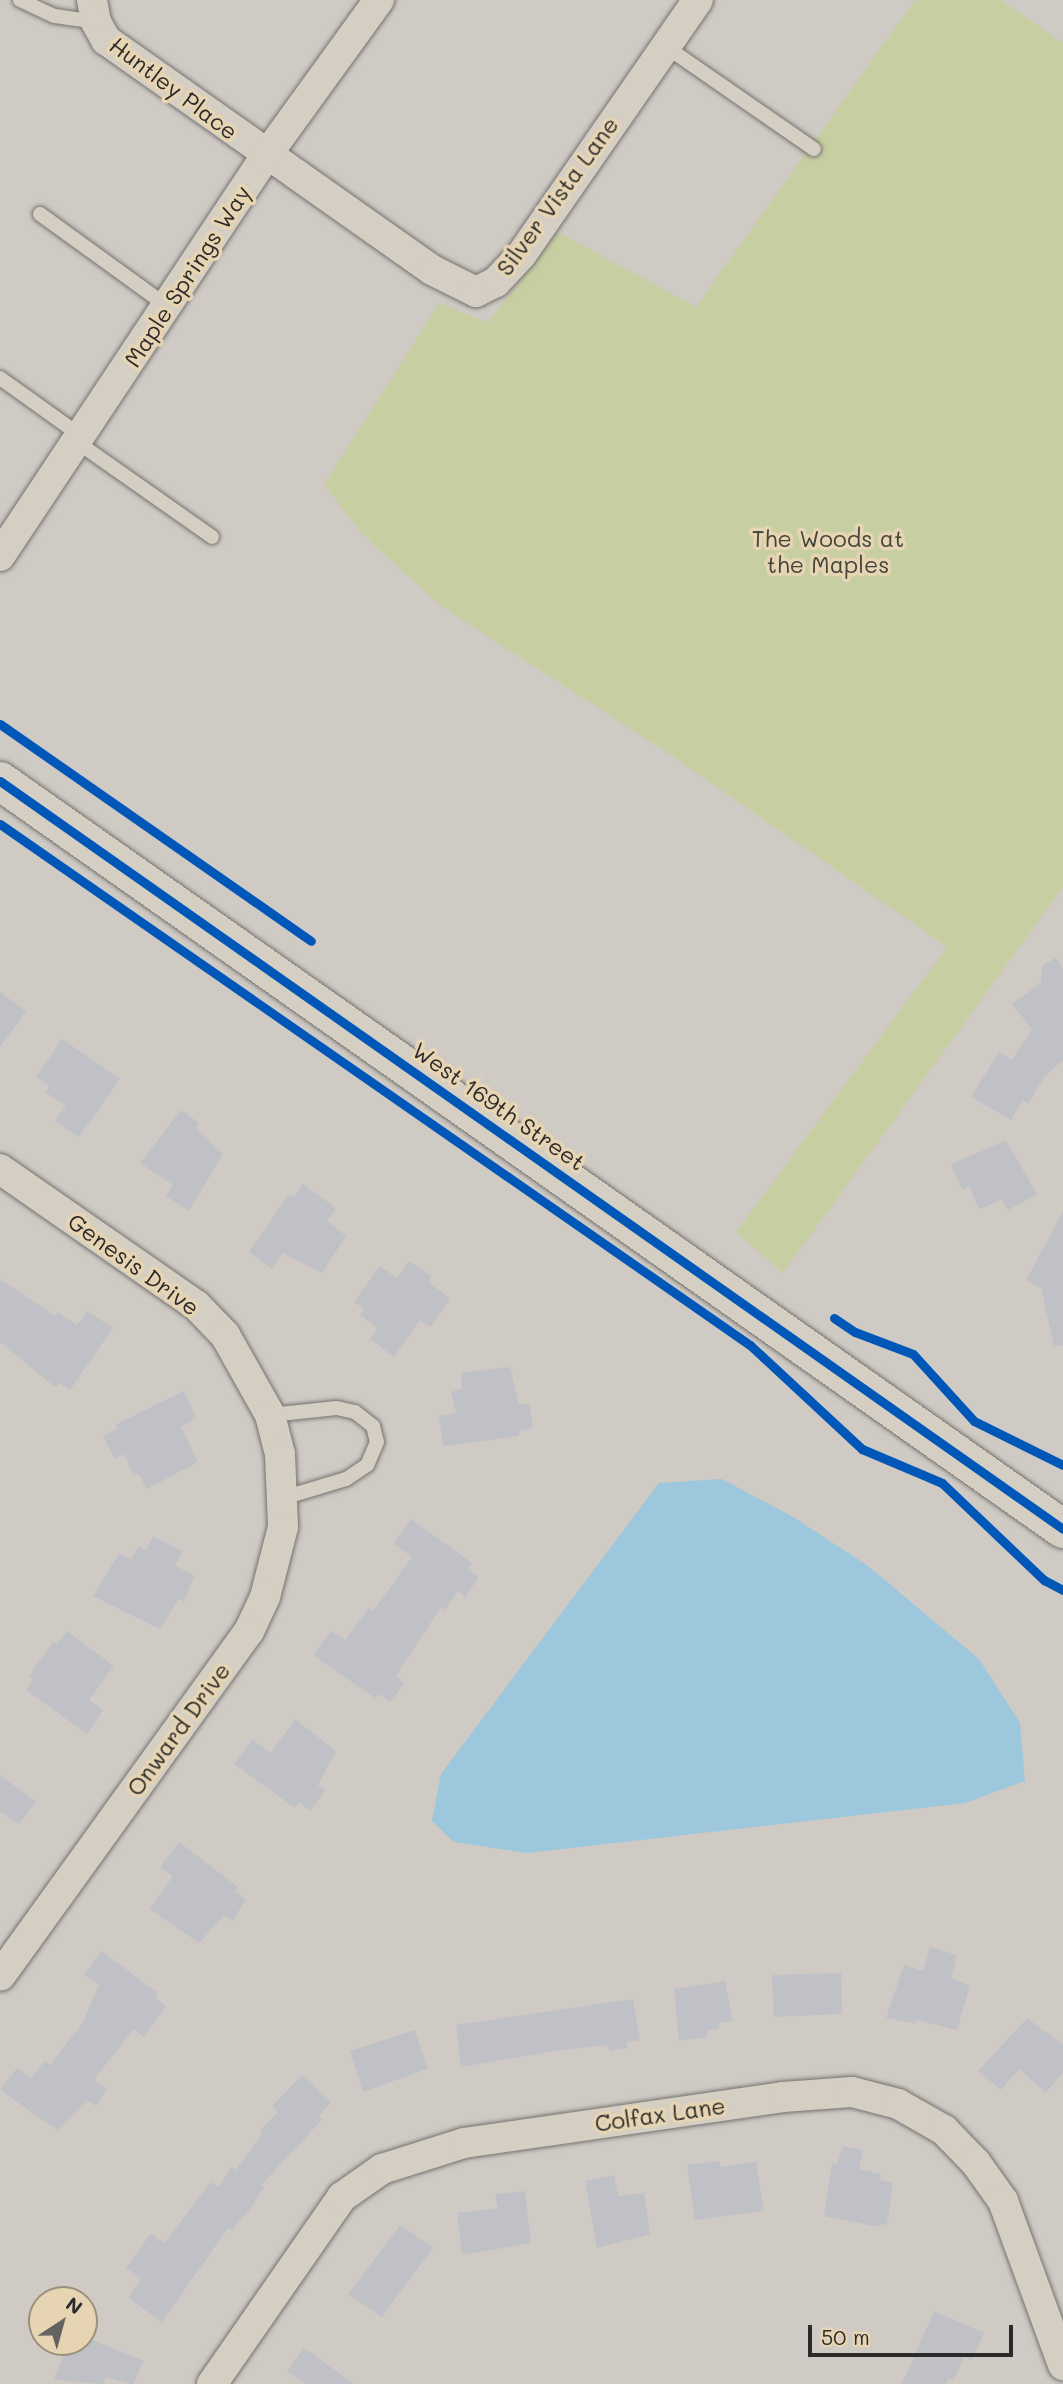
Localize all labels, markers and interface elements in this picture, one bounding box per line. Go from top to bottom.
street label: Huntley Place [105,31,243,145]
street label: Silver Vista Lane [490,111,624,281]
street label: Maple Springs Way [118,180,256,372]
park label: The Woods at the Maples [752,524,904,578]
street label: West 169th Street [407,1036,591,1176]
street label: Genesis Drive [63,1207,205,1321]
street label: Onward Drive [121,1657,235,1801]
street label: Colfax Lane [593,2091,727,2137]
north arrow [28,2286,98,2356]
text: N [61,2291,88,2320]
scale bar [811,2310,1016,2354]
text: 50 m [821,2323,870,2350]

